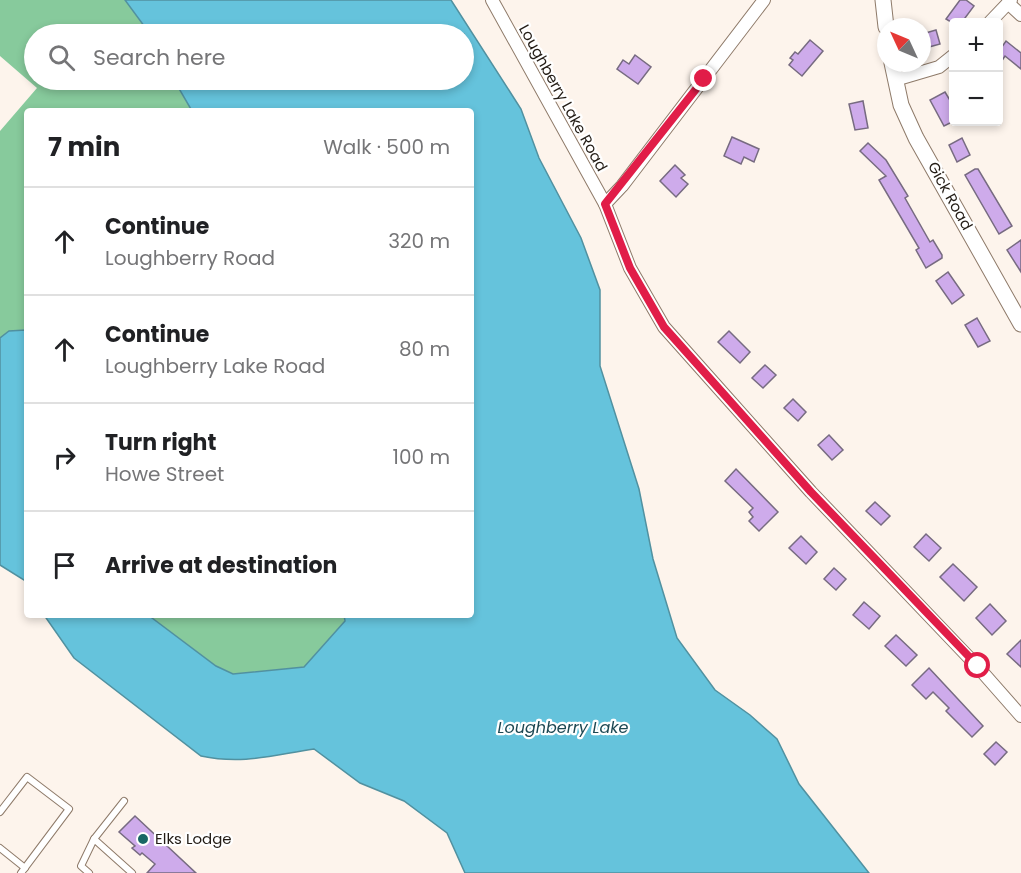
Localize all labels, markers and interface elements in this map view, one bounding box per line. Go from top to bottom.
north arrow [877,18,931,72]
map controls [949,18,1003,126]
button: + [949,18,1003,72]
street label: Loughberry Lake Road [514,20,613,175]
search box [24,24,474,90]
icon: search [45,41,78,74]
text: Search here [93,42,226,73]
route end [690,65,716,91]
button: − [949,72,1003,126]
text: 7 min [48,129,120,165]
text: Walk · 500 m [323,133,450,161]
street label: Gick Road [923,158,978,234]
text: Continue [105,211,209,242]
icon: ahead [48,225,81,258]
text: 320 m [388,227,450,255]
text: Loughberry Road [105,244,275,272]
text: Continue [105,319,209,350]
icon: ahead [48,333,81,366]
text: 80 m [399,335,450,363]
text: Loughberry Lake Road [105,352,325,380]
text: Turn right [105,427,216,458]
icon: right [48,441,81,474]
text: 100 m [393,443,450,471]
text: Howe Street [105,460,224,488]
icon: arrive [48,549,81,582]
text: Arrive at destination [105,550,337,581]
route start [964,652,990,678]
water label: Loughberry Lake [498,716,628,739]
place label: Elks Lodge [155,828,232,849]
marker: Elks Lodge [136,832,150,846]

